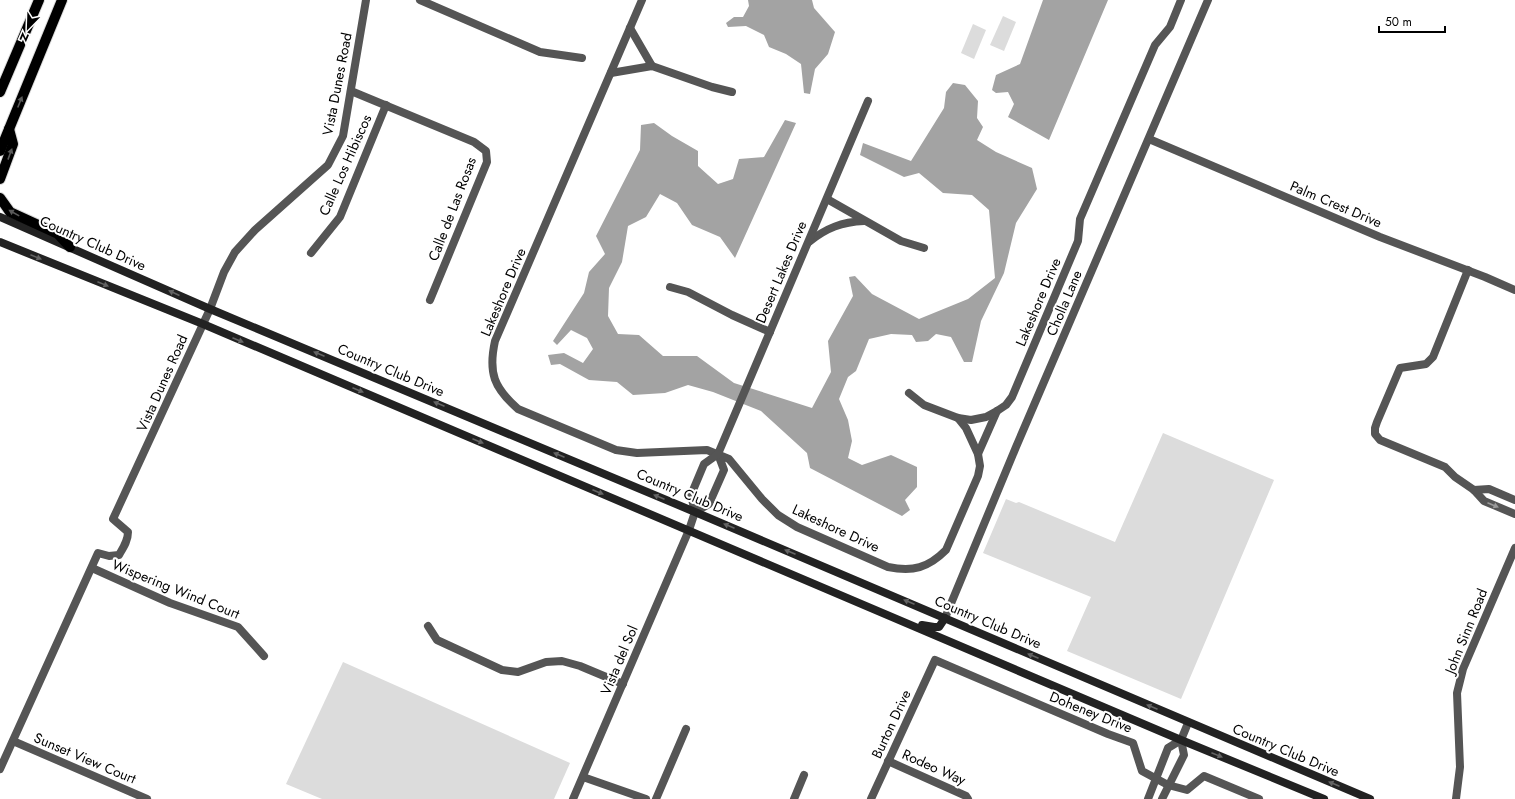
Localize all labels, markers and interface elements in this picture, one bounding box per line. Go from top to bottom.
north arrow [8,8,48,48]
scale bar [1379,8,1445,34]
text: 50 m [1385,13,1412,31]
text: N [17,28,31,46]
street label: Vista Dunes Road [317,31,357,137]
one-way arrow [17,97,23,108]
street label: Calle Los Hibiscos [314,111,376,219]
one-way arrow [7,148,13,160]
street label: Calle de Las Rosas [423,154,481,264]
street label: Palm Crest Drive [1287,176,1385,232]
one-way arrow [8,210,20,216]
street label: Country Club Drive [37,211,149,275]
street label: Desert Lakes Drive [750,218,812,326]
street label: Lakeshore Drive [475,245,531,339]
one-way arrow [31,254,43,260]
street label: Lakeshore Drive [1010,255,1066,349]
street label: Cholla Lane [1041,267,1087,339]
one-way arrow [97,281,109,287]
one-way arrow [168,290,180,296]
street label: Vista Dunes Road [132,331,192,435]
one-way arrow [233,337,245,343]
street label: Country Club Drive [334,338,448,402]
one-way arrow [313,351,325,357]
one-way arrow [353,388,365,394]
one-way arrow [433,401,445,408]
one-way arrow [472,438,483,444]
one-way arrow [552,451,564,457]
street label: Country Club Drive [633,463,747,527]
one-way arrow [592,489,604,495]
one-way arrow [653,493,665,499]
street label: Lakeshore Drive [789,499,883,557]
one-way arrow [1487,502,1498,508]
one-way arrow [724,523,735,529]
one-way arrow [783,548,795,554]
street label: Wispering Wind Court [109,554,243,624]
street label: John Sinn Road [1439,585,1492,678]
street label: Country Club Drive [931,590,1045,654]
one-way arrow [903,599,915,605]
street label: Vista del Sol [595,622,643,698]
one-way arrow [1026,652,1038,658]
street label: Burton Drive [866,686,916,762]
street label: Doheney Drive [1047,686,1135,738]
one-way arrow [1147,704,1158,710]
street label: Country Club Drive [1229,718,1343,782]
street label: Sunset View Court [31,727,140,789]
street label: Rodeo Way [899,744,970,790]
one-way arrow [1211,752,1223,758]
one-way arrow [1328,781,1339,787]

